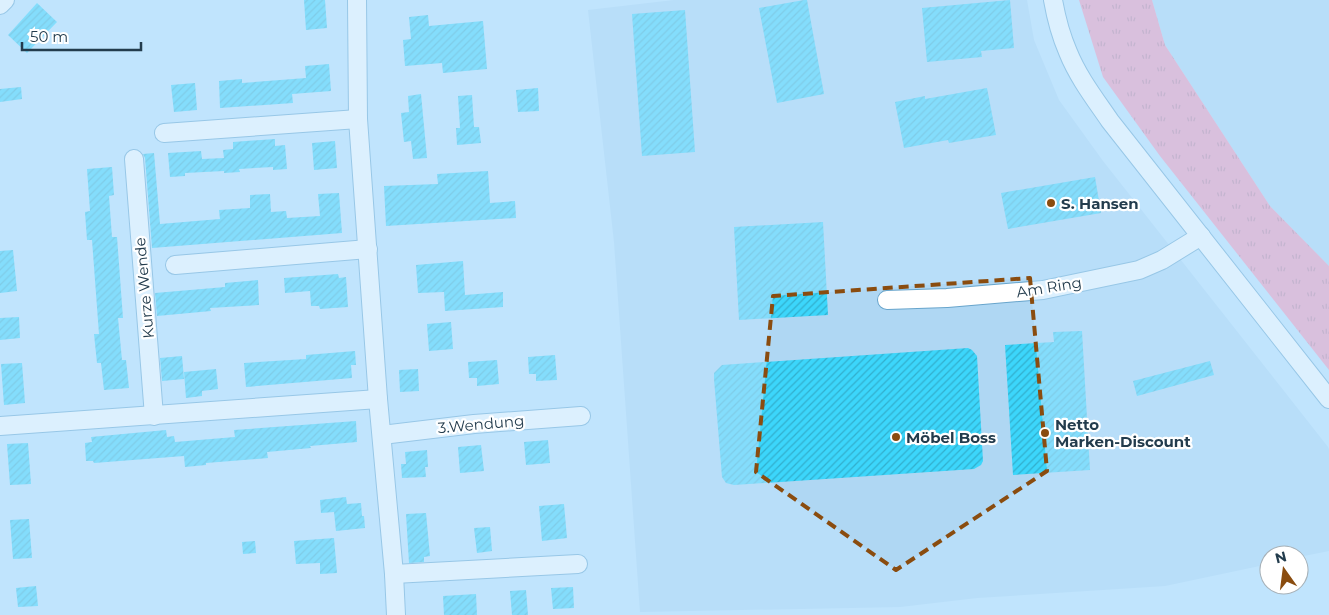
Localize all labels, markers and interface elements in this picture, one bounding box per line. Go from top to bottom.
scale bar [22,20,141,52]
text: 50 m [30,27,68,46]
place label: S. Hansen [1061,194,1139,213]
marker: S. Hansen [1045,197,1057,209]
street label: Kurze Wende [130,237,158,339]
street label: Am Ring [1015,272,1083,302]
street label: 3.Wendung [437,411,525,437]
place label: Netto Marken-Discount [1055,415,1191,451]
marker: Netto Marken-Discount [1039,427,1051,439]
place label: Möbel Boss [906,428,996,447]
marker: Möbel Boss [890,431,902,443]
north arrow [1259,545,1309,595]
text: N [1273,547,1289,567]

